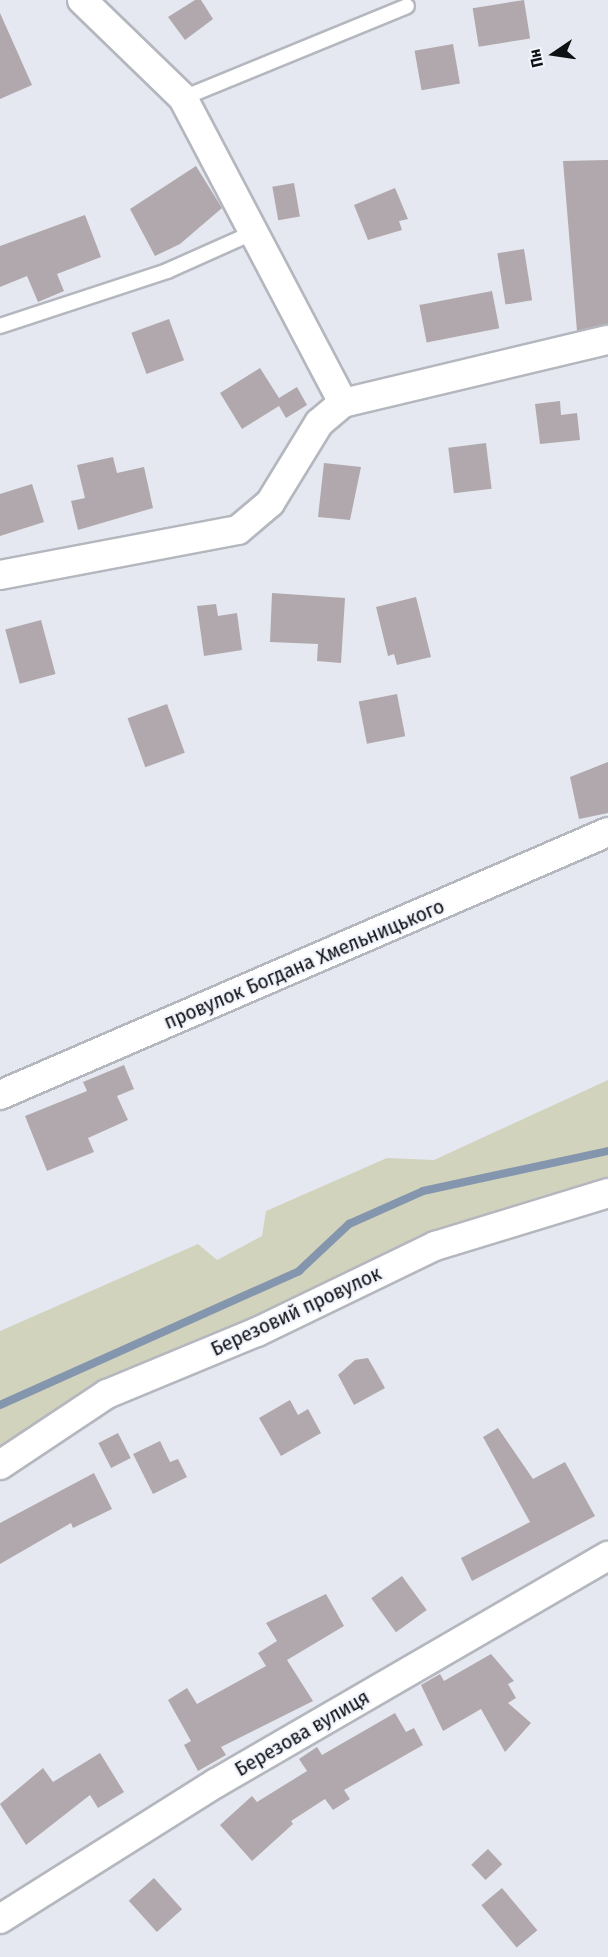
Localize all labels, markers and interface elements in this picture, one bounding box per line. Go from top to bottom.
north arrow [524,24,584,84]
text: Пн [525,47,547,69]
street label: провулок Богдана Хмельницького [160,893,448,1035]
street label: Березовий провулок [207,1260,385,1362]
street label: Березова вулиця [230,1684,374,1782]

